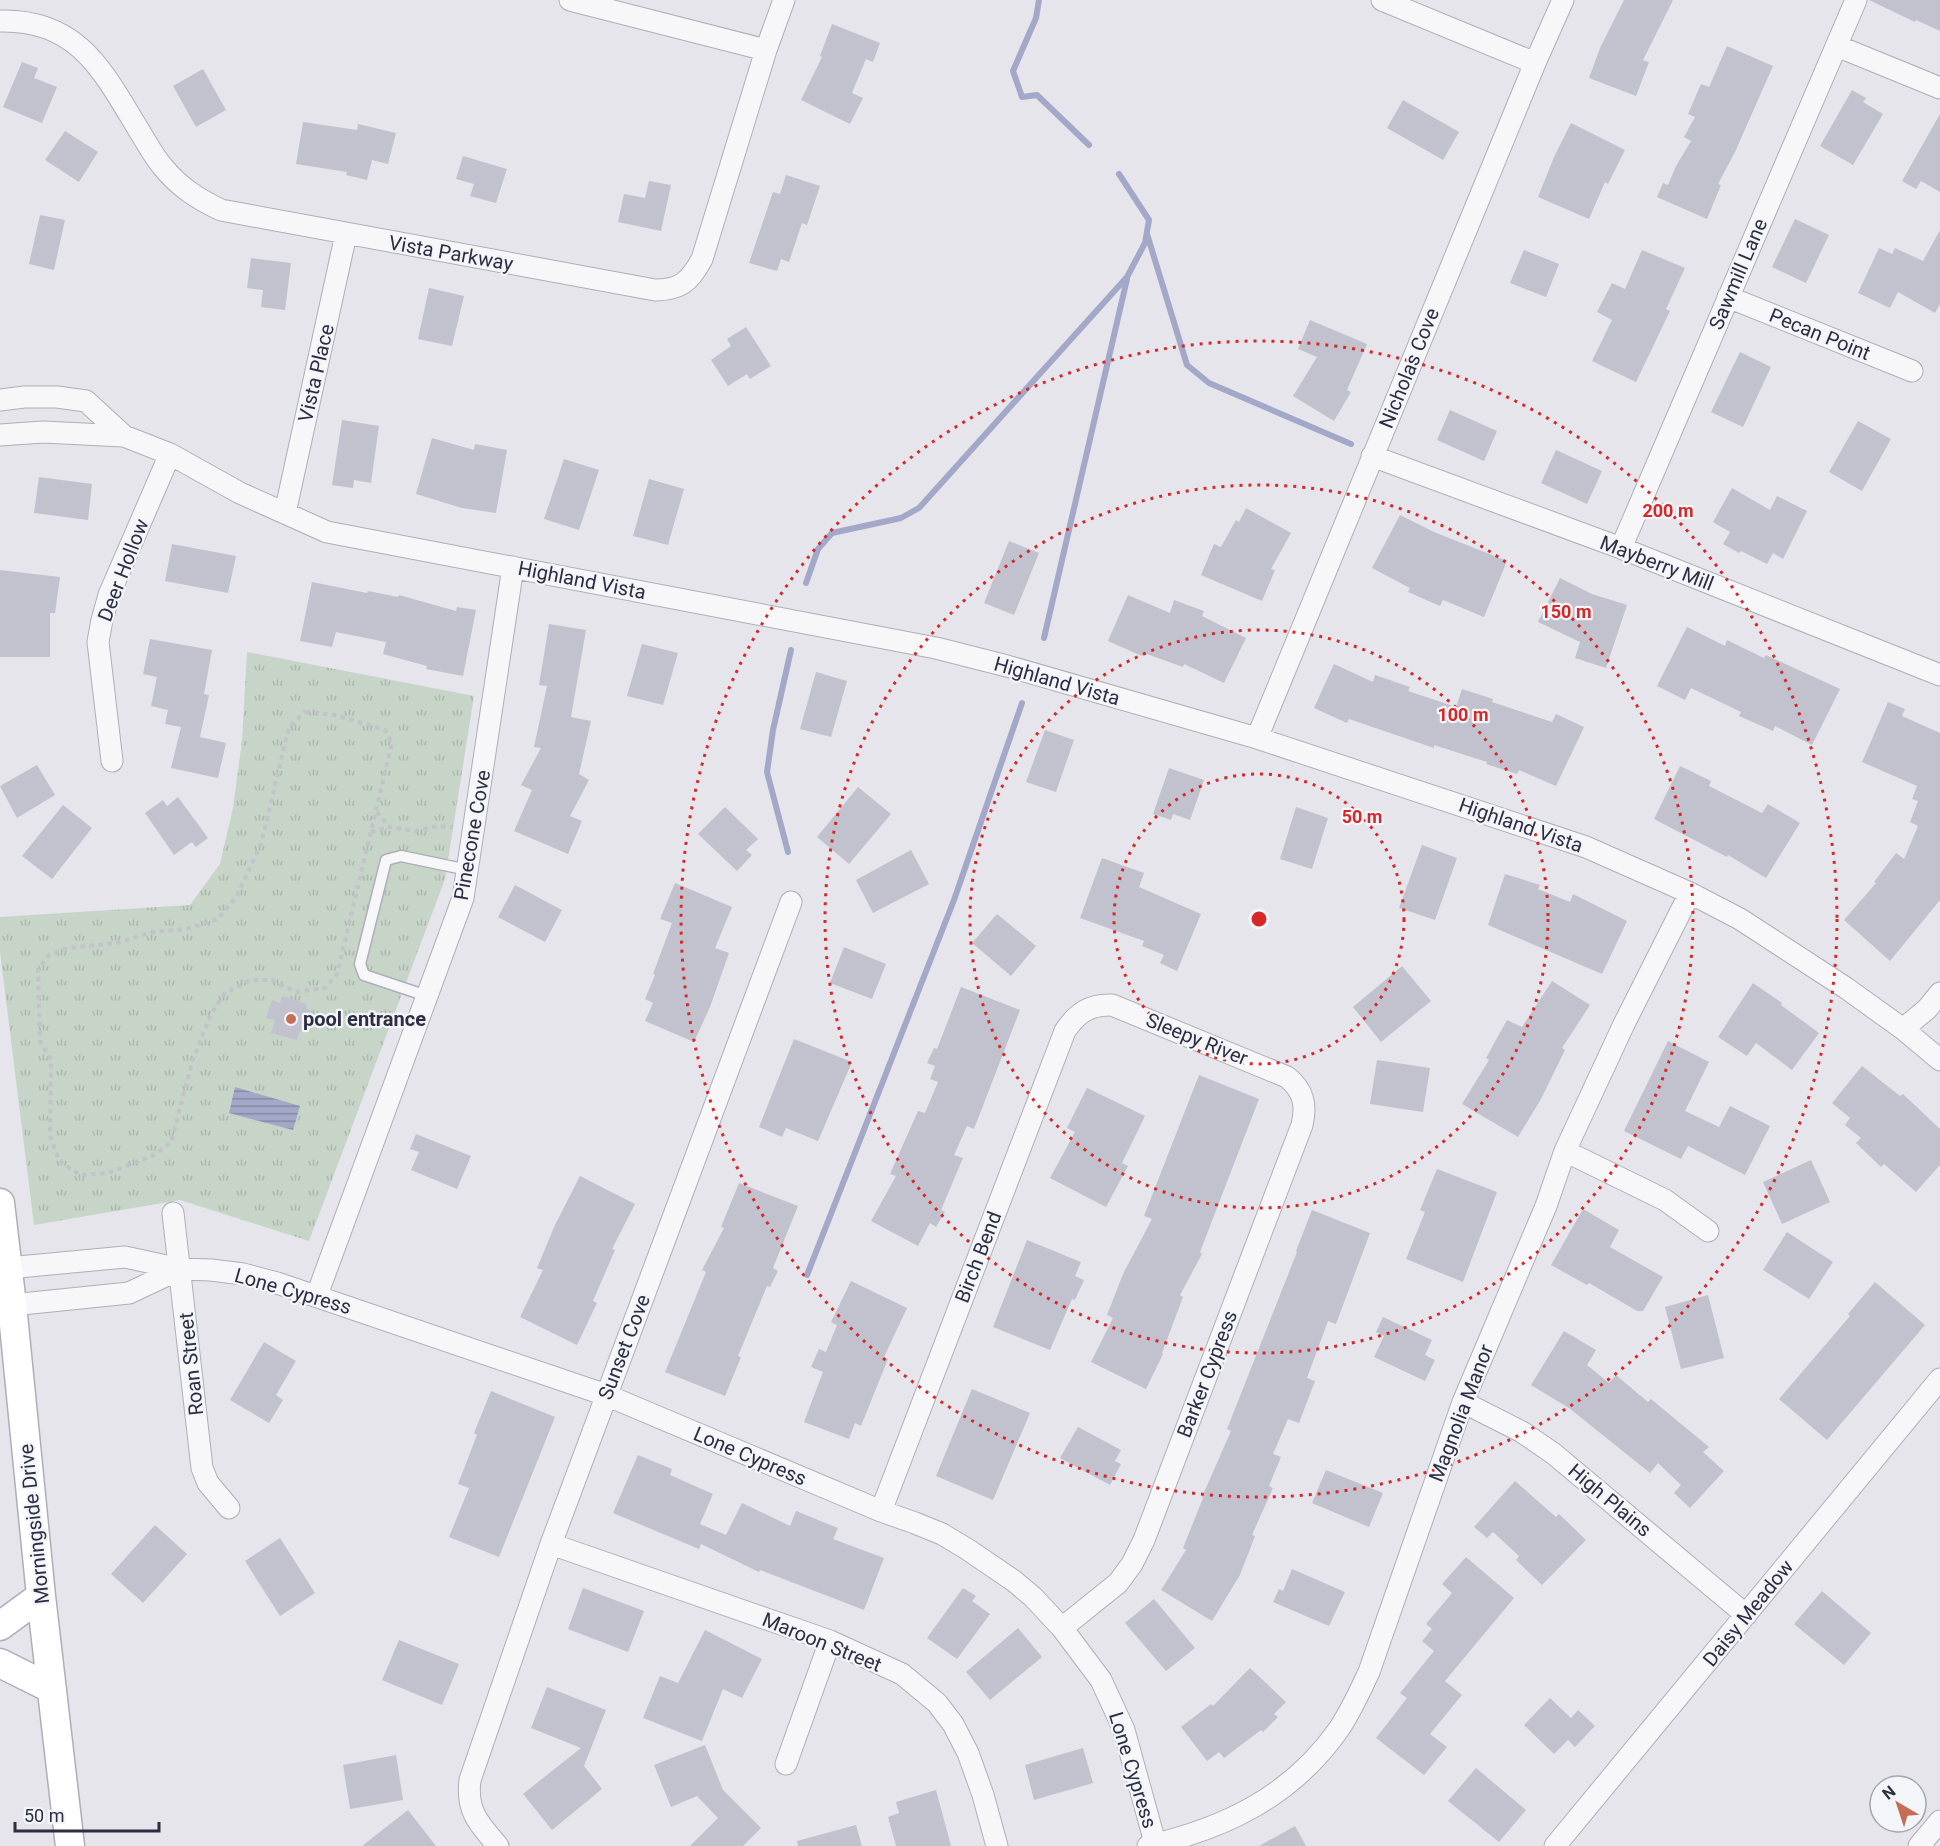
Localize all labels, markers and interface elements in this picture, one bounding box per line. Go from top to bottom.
street label: Sawmill Lane [1704,215,1772,333]
street label: Vista Parkway [387,230,516,276]
street label: Pecan Point [1766,303,1874,365]
street label: Nicholas Cove [1374,304,1444,432]
street label: Vista Place [293,322,339,424]
text: 200 m [1642,500,1694,521]
street label: Deer Hollow [92,515,154,625]
street label: Mayberry Mill [1597,530,1717,596]
street label: Highland Vista [516,556,648,604]
text: 150 m [1540,601,1592,622]
street label: Highland Vista [991,652,1123,710]
text: 100 m [1437,704,1489,725]
street label: Pinecone Cove [449,768,495,902]
street label: Highland Vista [1456,793,1586,857]
text: 50 m [1342,806,1382,827]
centre of rings [1249,909,1269,929]
place label: pool entrance [303,1007,426,1031]
street label: Sleepy River [1143,1008,1252,1070]
marker: pool entrance [284,1012,298,1026]
street label: Birch Bend [950,1208,1006,1306]
street label: Lone Cypress [232,1263,354,1319]
street label: Sunset Cove [593,1291,655,1403]
street label: Barker Cypress [1172,1307,1242,1441]
street label: Roan Street [174,1311,208,1417]
street label: Magnolia Manor [1424,1341,1498,1485]
street label: Lone Cypress [690,1421,810,1491]
street label: Morningside Drive [14,1443,54,1605]
street label: High Plains [1564,1458,1656,1542]
street label: Daisy Meadow [1698,1555,1798,1671]
street label: Maroon Street [759,1607,885,1677]
street label: Lone Cypress [1104,1709,1162,1831]
north arrow [1868,1774,1928,1834]
text: N [1879,1782,1899,1804]
scale bar [15,1795,159,1833]
text: 50 m [24,1805,64,1826]

